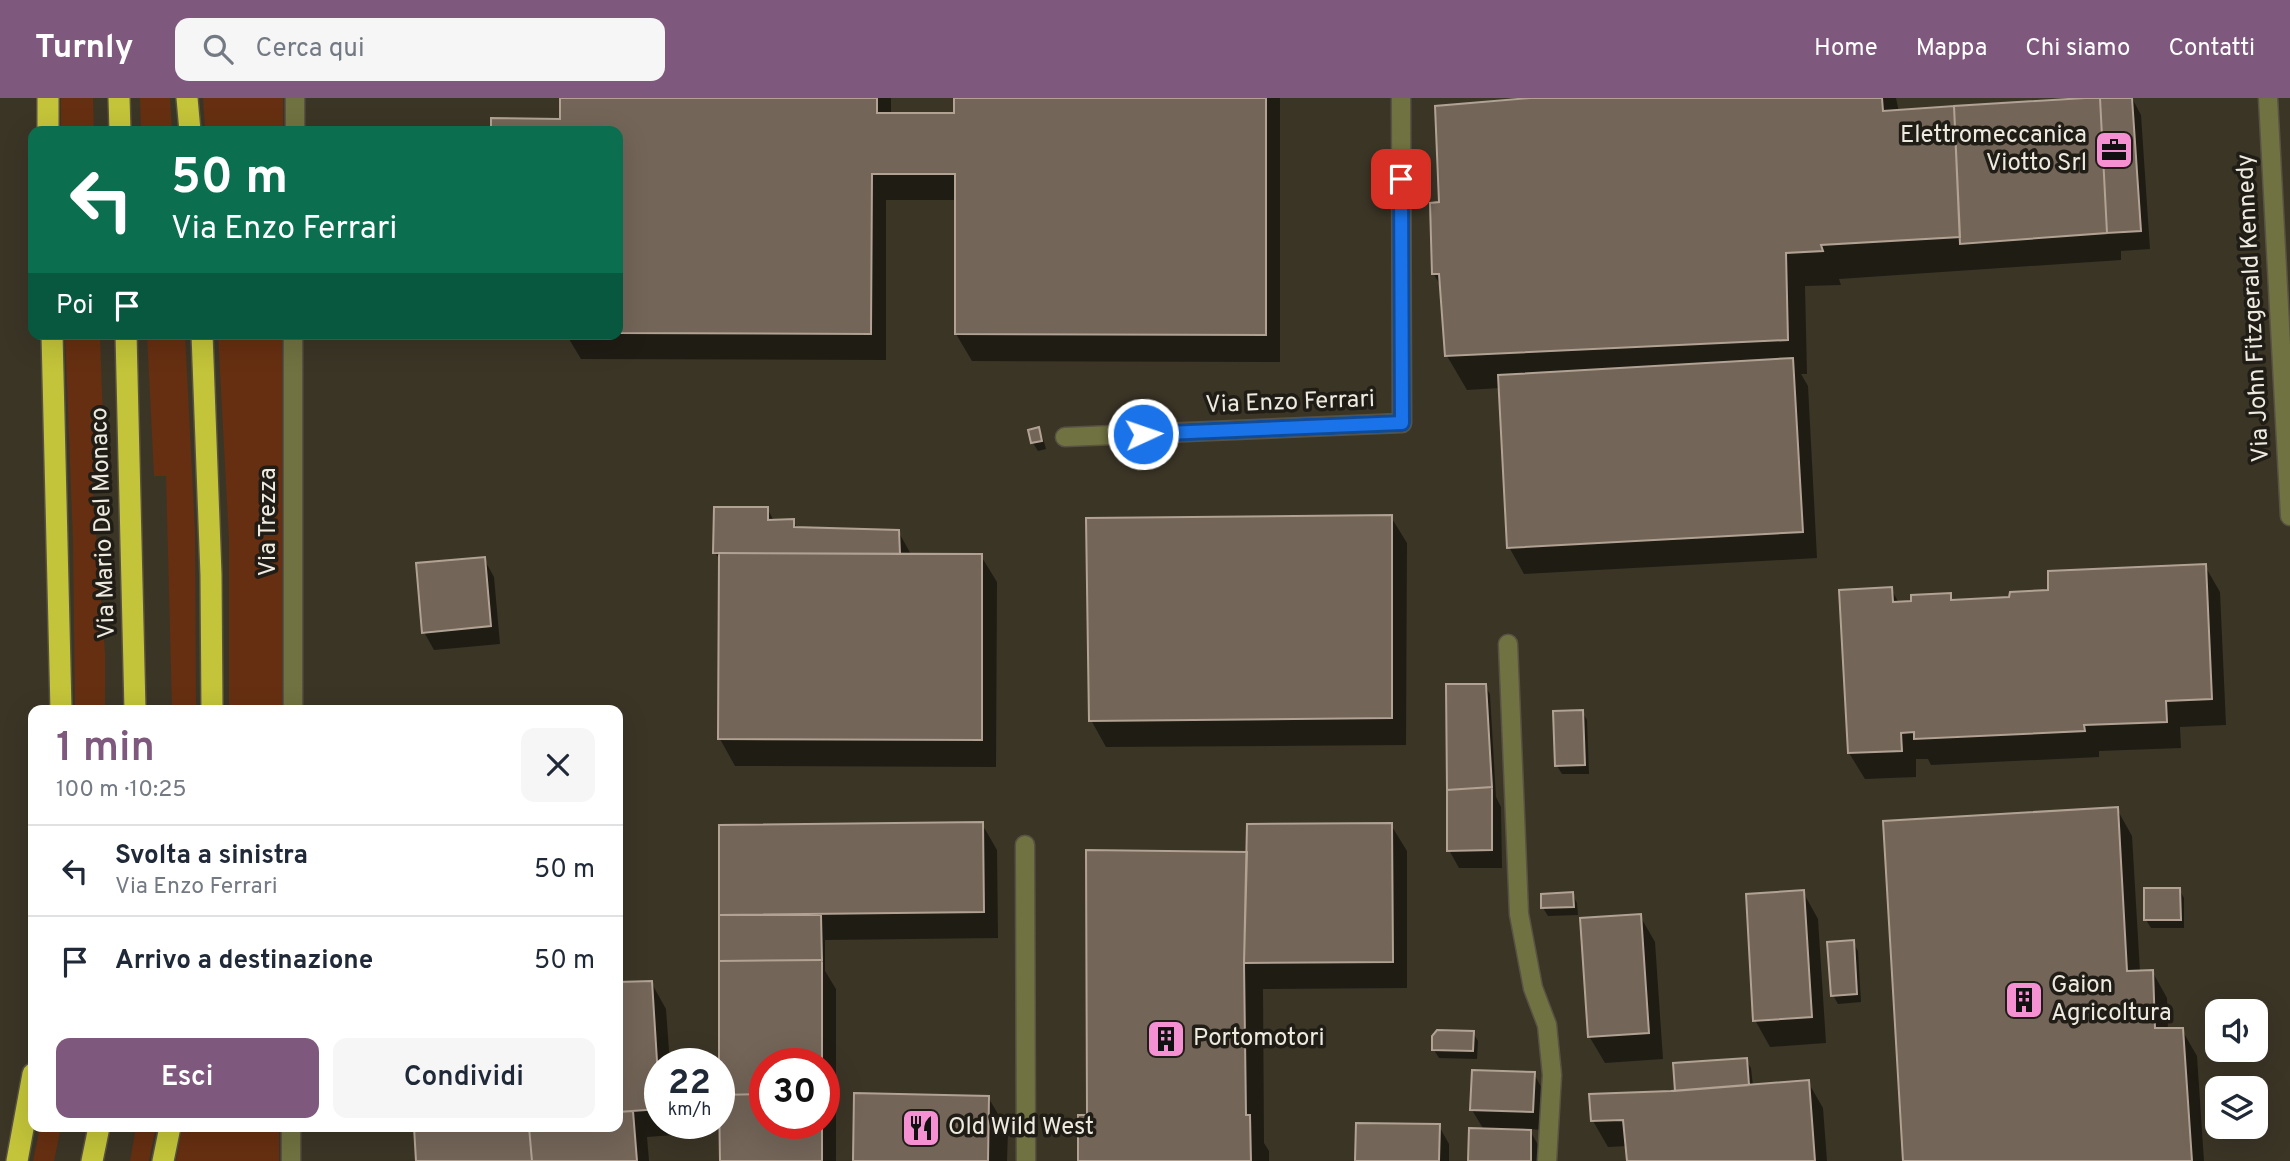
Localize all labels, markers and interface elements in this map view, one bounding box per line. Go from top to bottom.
search box [175,18,665,81]
text: Turnly [35,28,133,70]
icon: search [199,30,237,68]
text: Cerca qui [255,33,365,66]
text: Home [1814,34,1878,64]
text: Mappa [1916,34,1987,64]
text: Chi siamo [2025,34,2130,64]
text: Contatti [2168,34,2255,64]
place label: Elettromeccanica Viotto Srl [1900,121,2087,179]
office icon: Elettromeccanica Viotto Srl [2093,129,2135,171]
text: 50 m [171,149,288,211]
pin [1371,149,1431,209]
street label: Via John Fitzgerald Kennedy [2231,153,2277,463]
icon: left [56,154,147,245]
icon: arrive [1382,160,1420,198]
text: Via Enzo Ferrari [171,210,397,250]
icon: arrive [108,287,146,325]
text: Poi [56,290,94,323]
street label: Via Enzo Ferrari [1205,385,1375,421]
position arrow [1106,397,1180,471]
street label: Via Mario Del Monaco [85,407,123,639]
street label: Via Trezza [254,467,284,577]
text: 1 min [56,723,155,776]
button: close [521,728,595,802]
text: 100 m · 10:25 [56,776,187,805]
text: Svolta a sinistra [115,840,308,873]
icon: left [56,852,94,890]
text: 50 m [534,854,595,887]
text: Via Enzo Ferrari [115,873,278,902]
icon: arrive [56,943,94,981]
text: Arrivo a destinazione [115,945,373,978]
text: 50 m [534,945,595,978]
place label: Gaion Agricoltura [2051,971,2172,1029]
building icon: Gaion Agricoltura [2003,979,2045,1021]
map controls [2205,999,2268,1139]
button: sound [2205,999,2268,1062]
building icon: Portomotori [1145,1018,1187,1060]
place label: Portomotori [1193,1024,1325,1054]
button: Esci [56,1038,319,1118]
button: Condividi [333,1038,595,1118]
speed limit sign: 30 [749,1048,840,1139]
text: 22 [668,1062,711,1106]
button: layers [2205,1076,2268,1139]
text: km/h [668,1099,711,1122]
restaurant icon: Old Wild West [900,1107,942,1149]
place label: Old Wild West [948,1113,1094,1143]

